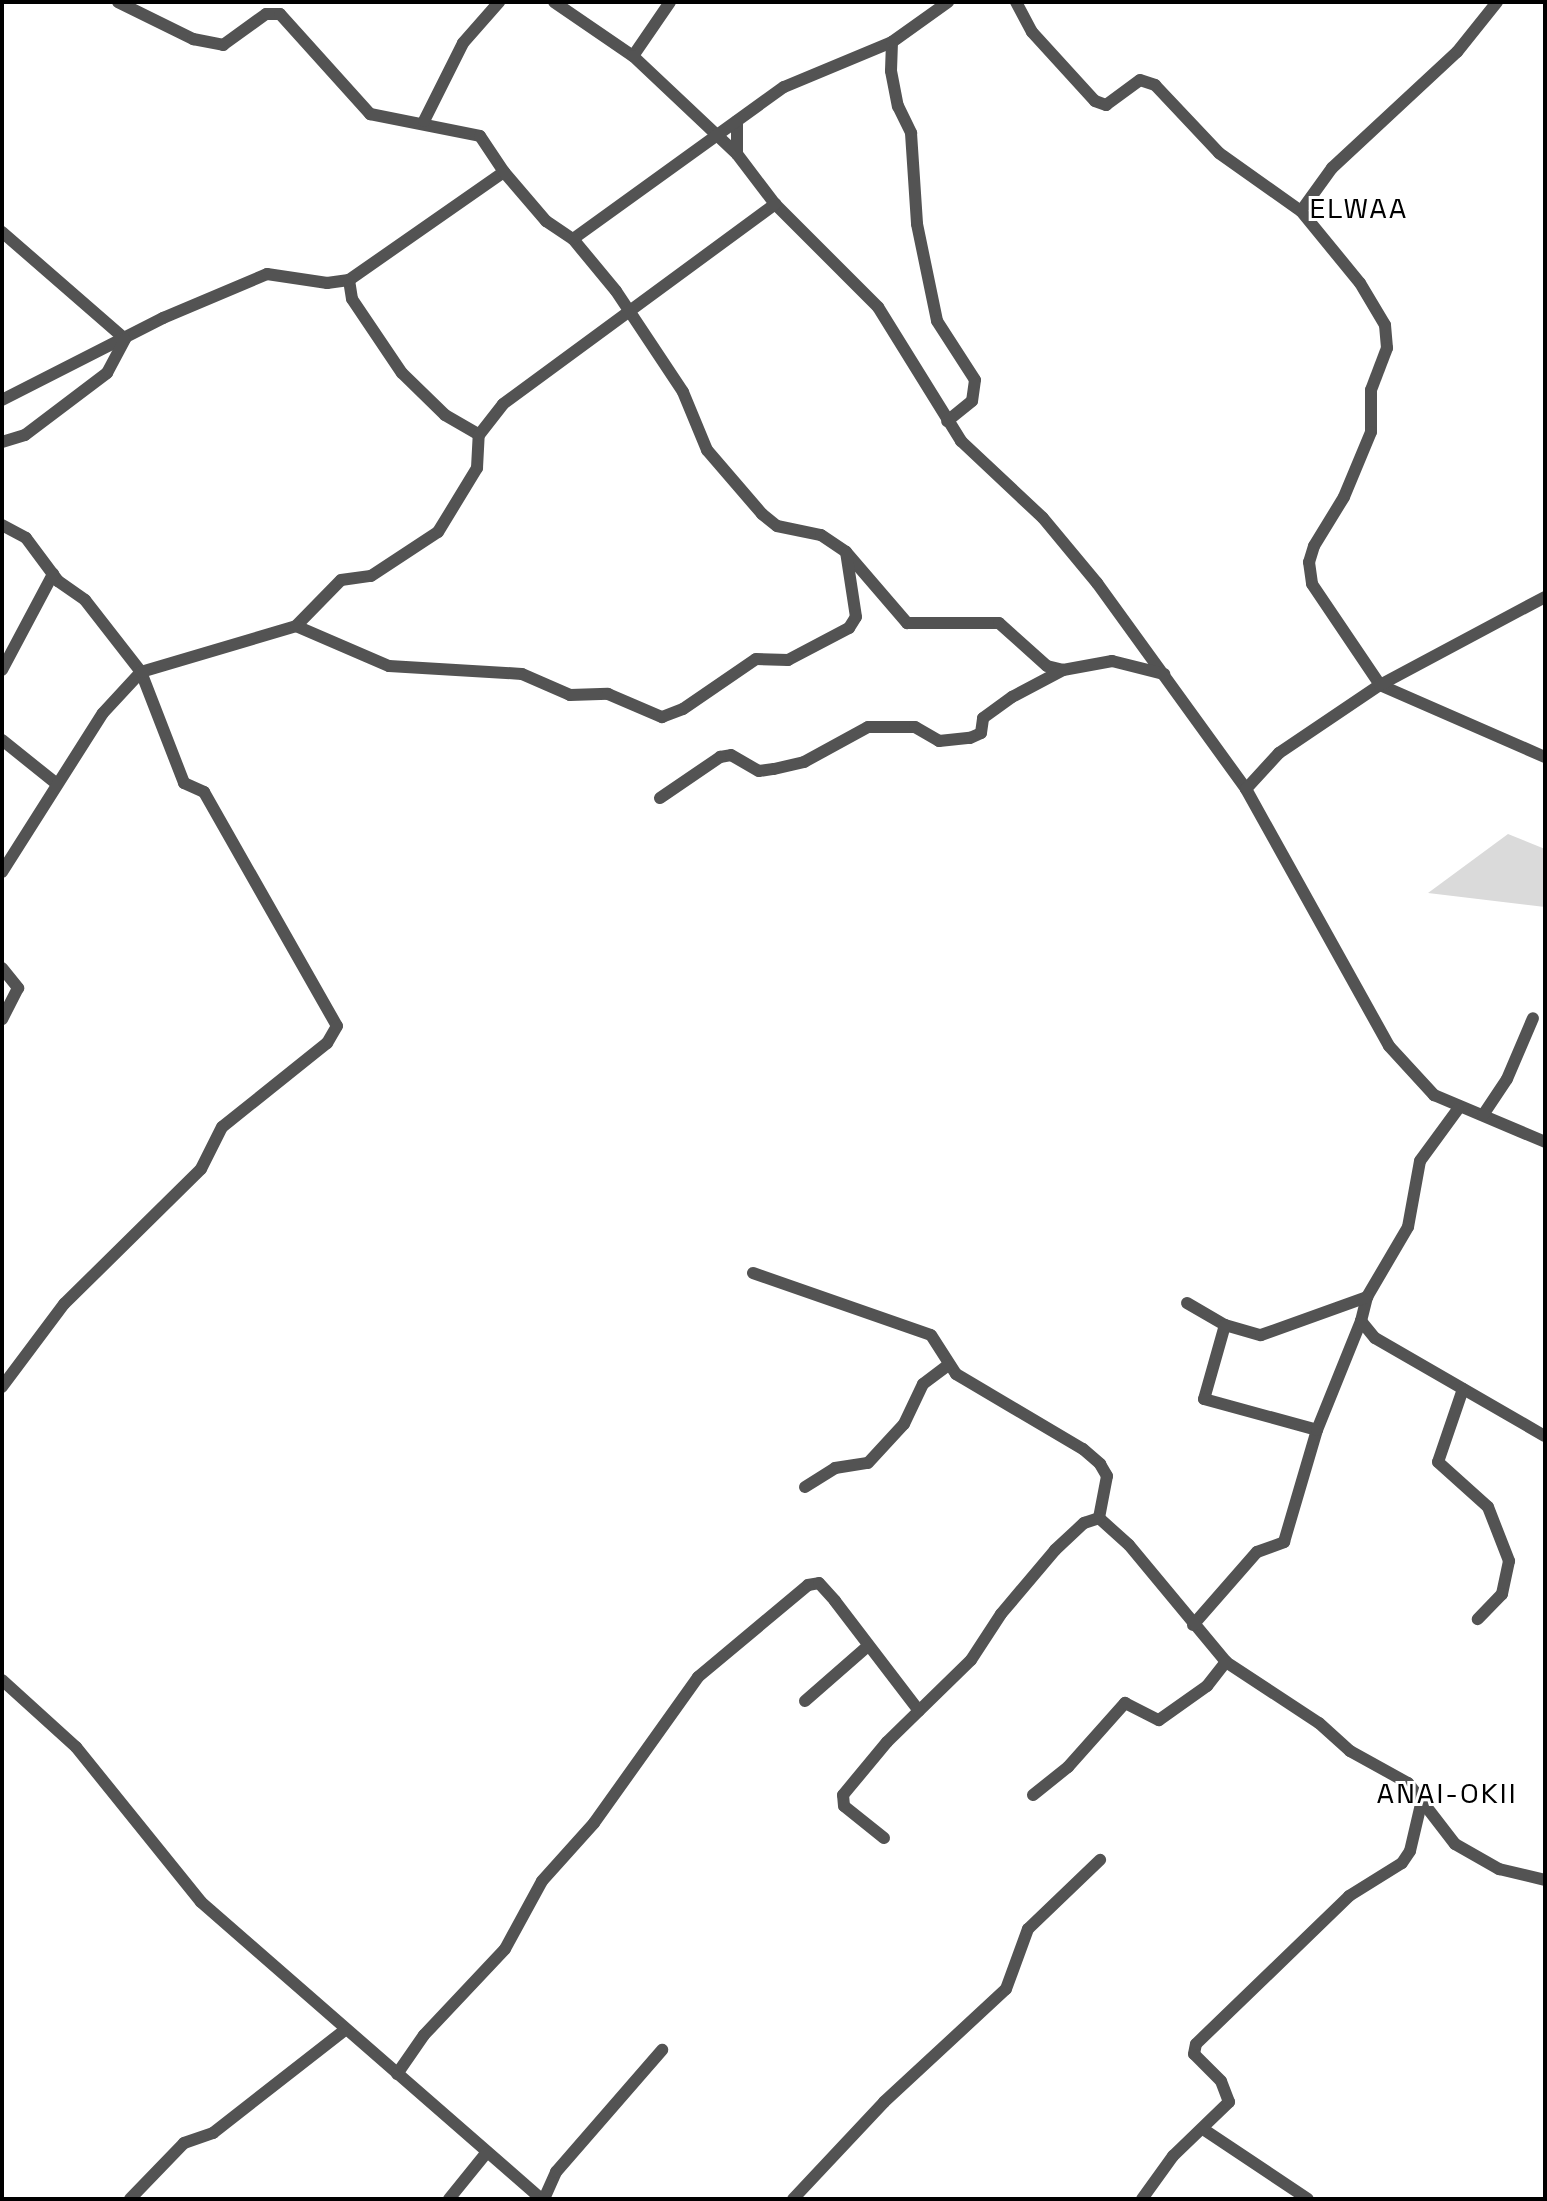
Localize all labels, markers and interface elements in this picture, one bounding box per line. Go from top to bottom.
district label: ELWAA [1309,191,1409,225]
district label: ANAI-OKII [1377,1776,1517,1810]

